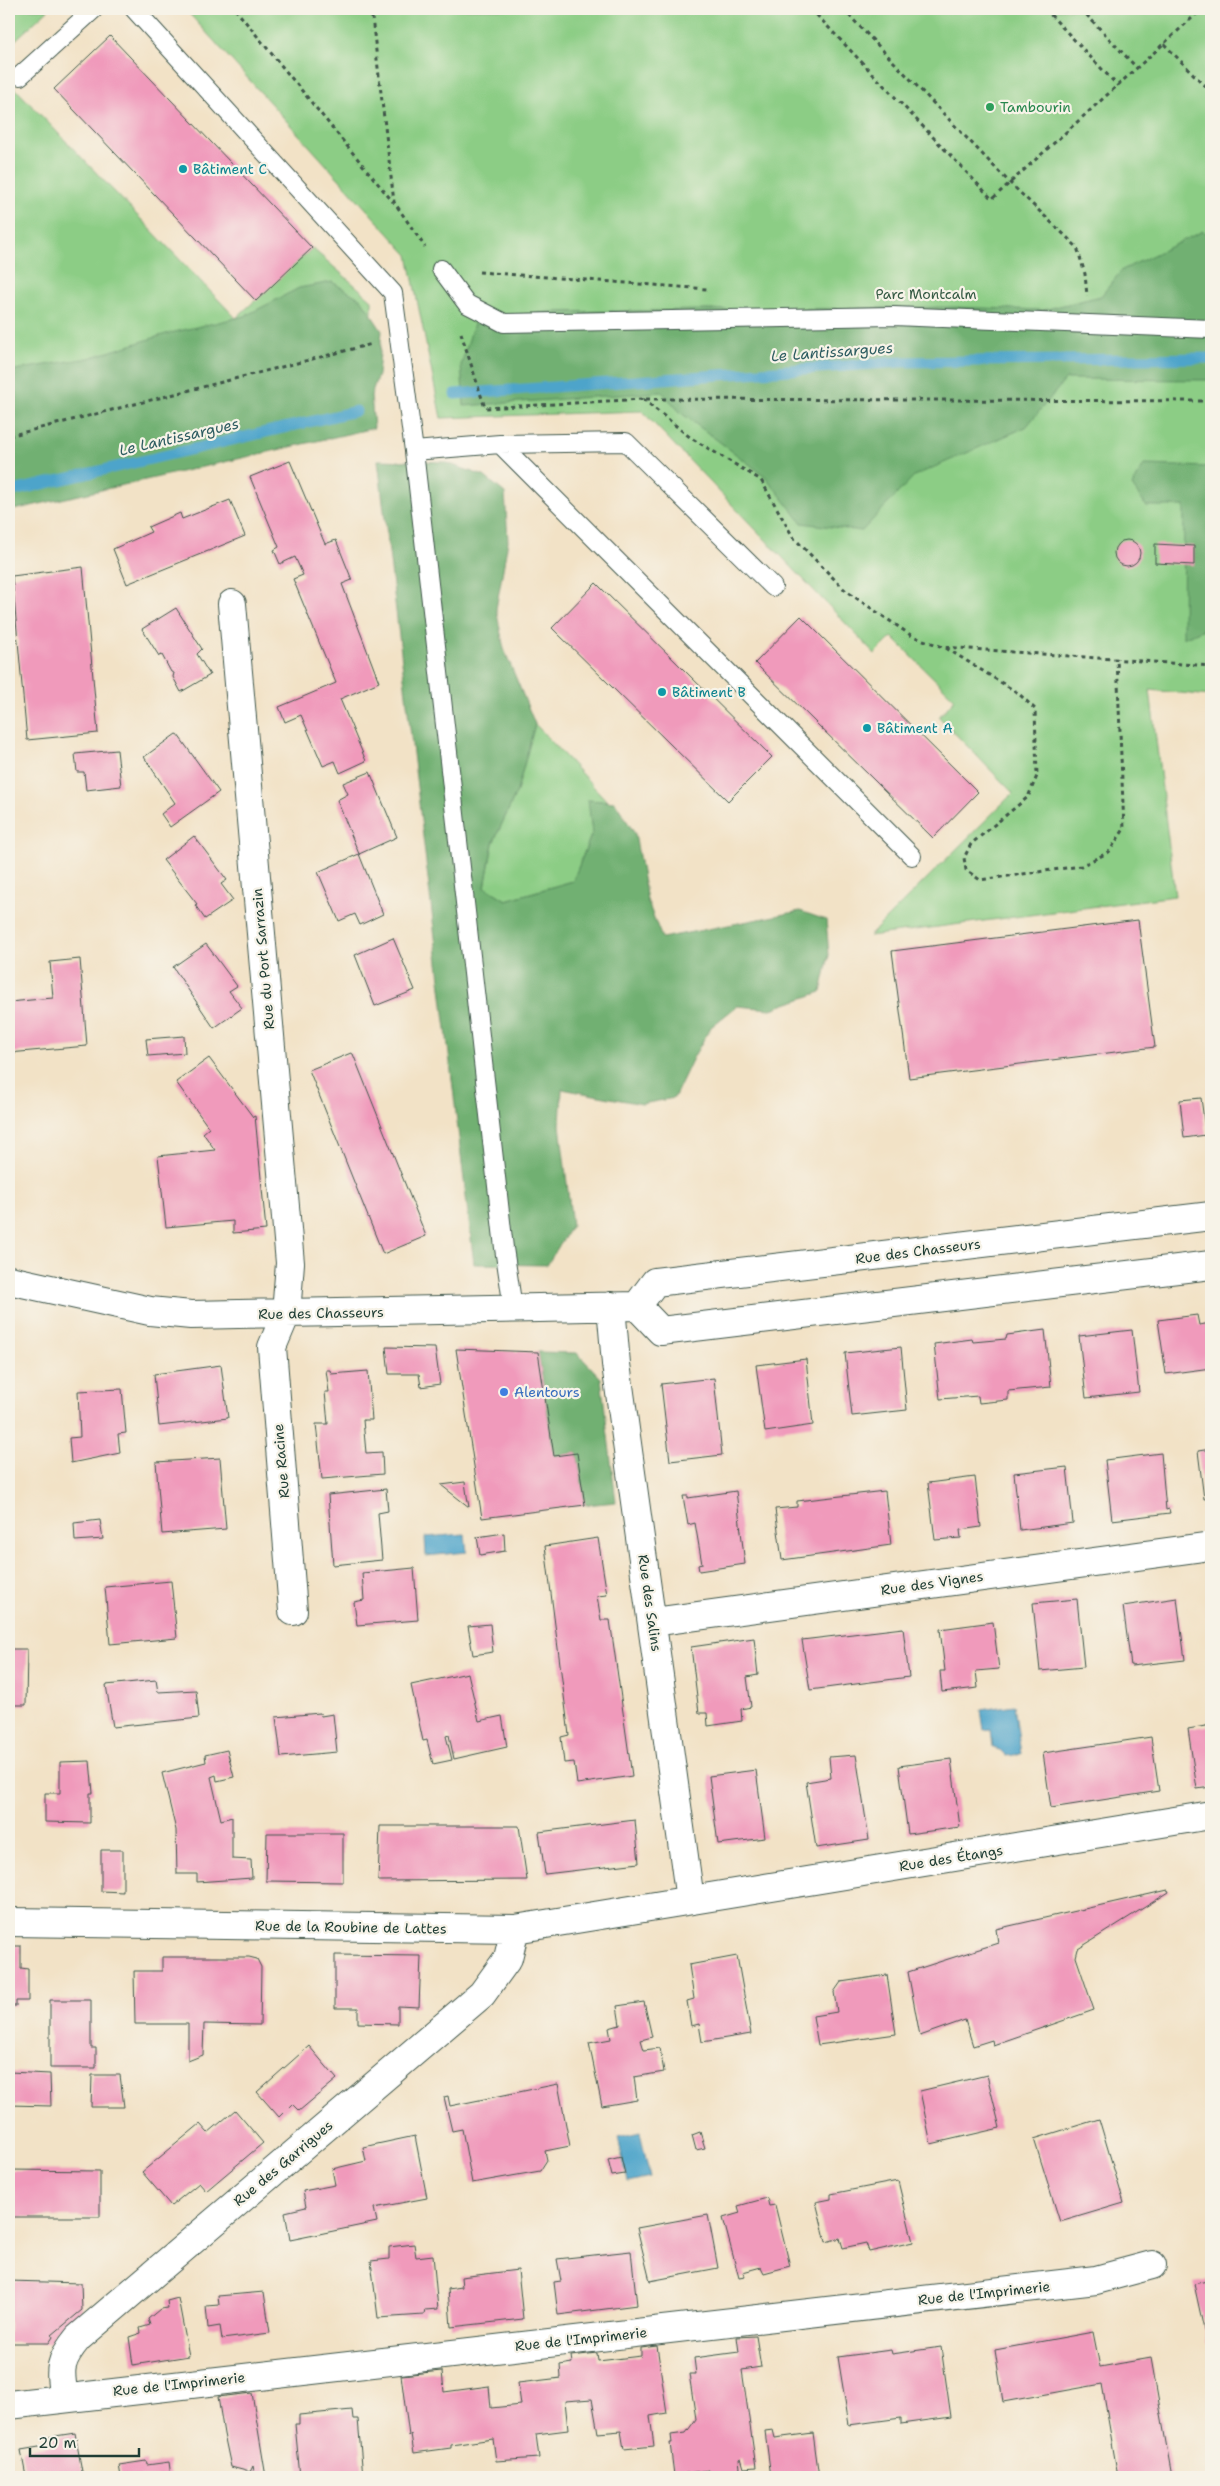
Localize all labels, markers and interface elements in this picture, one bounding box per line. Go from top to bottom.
place label: Tambourin [1000,98,1071,116]
marker: Tambourin [984,101,996,113]
place label: Bâtiment C [193,160,267,178]
marker: Bâtiment C [177,163,189,175]
park label: Parc Montcalm [875,285,977,303]
water label: Le Lantissargues [770,338,894,366]
water label: Le Lantissargues [117,413,241,461]
place label: Bâtiment B [672,683,746,701]
marker: Bâtiment B [656,686,668,698]
place label: Bâtiment A [877,719,953,737]
marker: Bâtiment A [861,722,873,734]
street label: Rue du Port Sarrazin [248,887,278,1030]
street label: Rue des Chasseurs [854,1234,982,1268]
street label: Rue des Chasseurs [258,1303,384,1323]
place label: Alentours [514,1383,580,1401]
marker: Alentours [498,1386,510,1398]
street label: Rue Racine [269,1423,293,1499]
street label: Rue des Salins [634,1553,666,1653]
street label: Rue des Vignes [880,1567,984,1599]
street label: Rue des Étangs [898,1841,1004,1875]
street label: Rue de la Roubine de Lattes [255,1916,447,1938]
street label: Rue des Garrigues [230,2116,337,2210]
street label: Rue de l'Imprimerie [917,2277,1051,2309]
street label: Rue de l'Imprimerie [514,2323,648,2355]
street label: Rue de l'Imprimerie [112,2368,246,2400]
scale bar [30,2426,139,2458]
text: 20 m [38,2433,77,2453]

